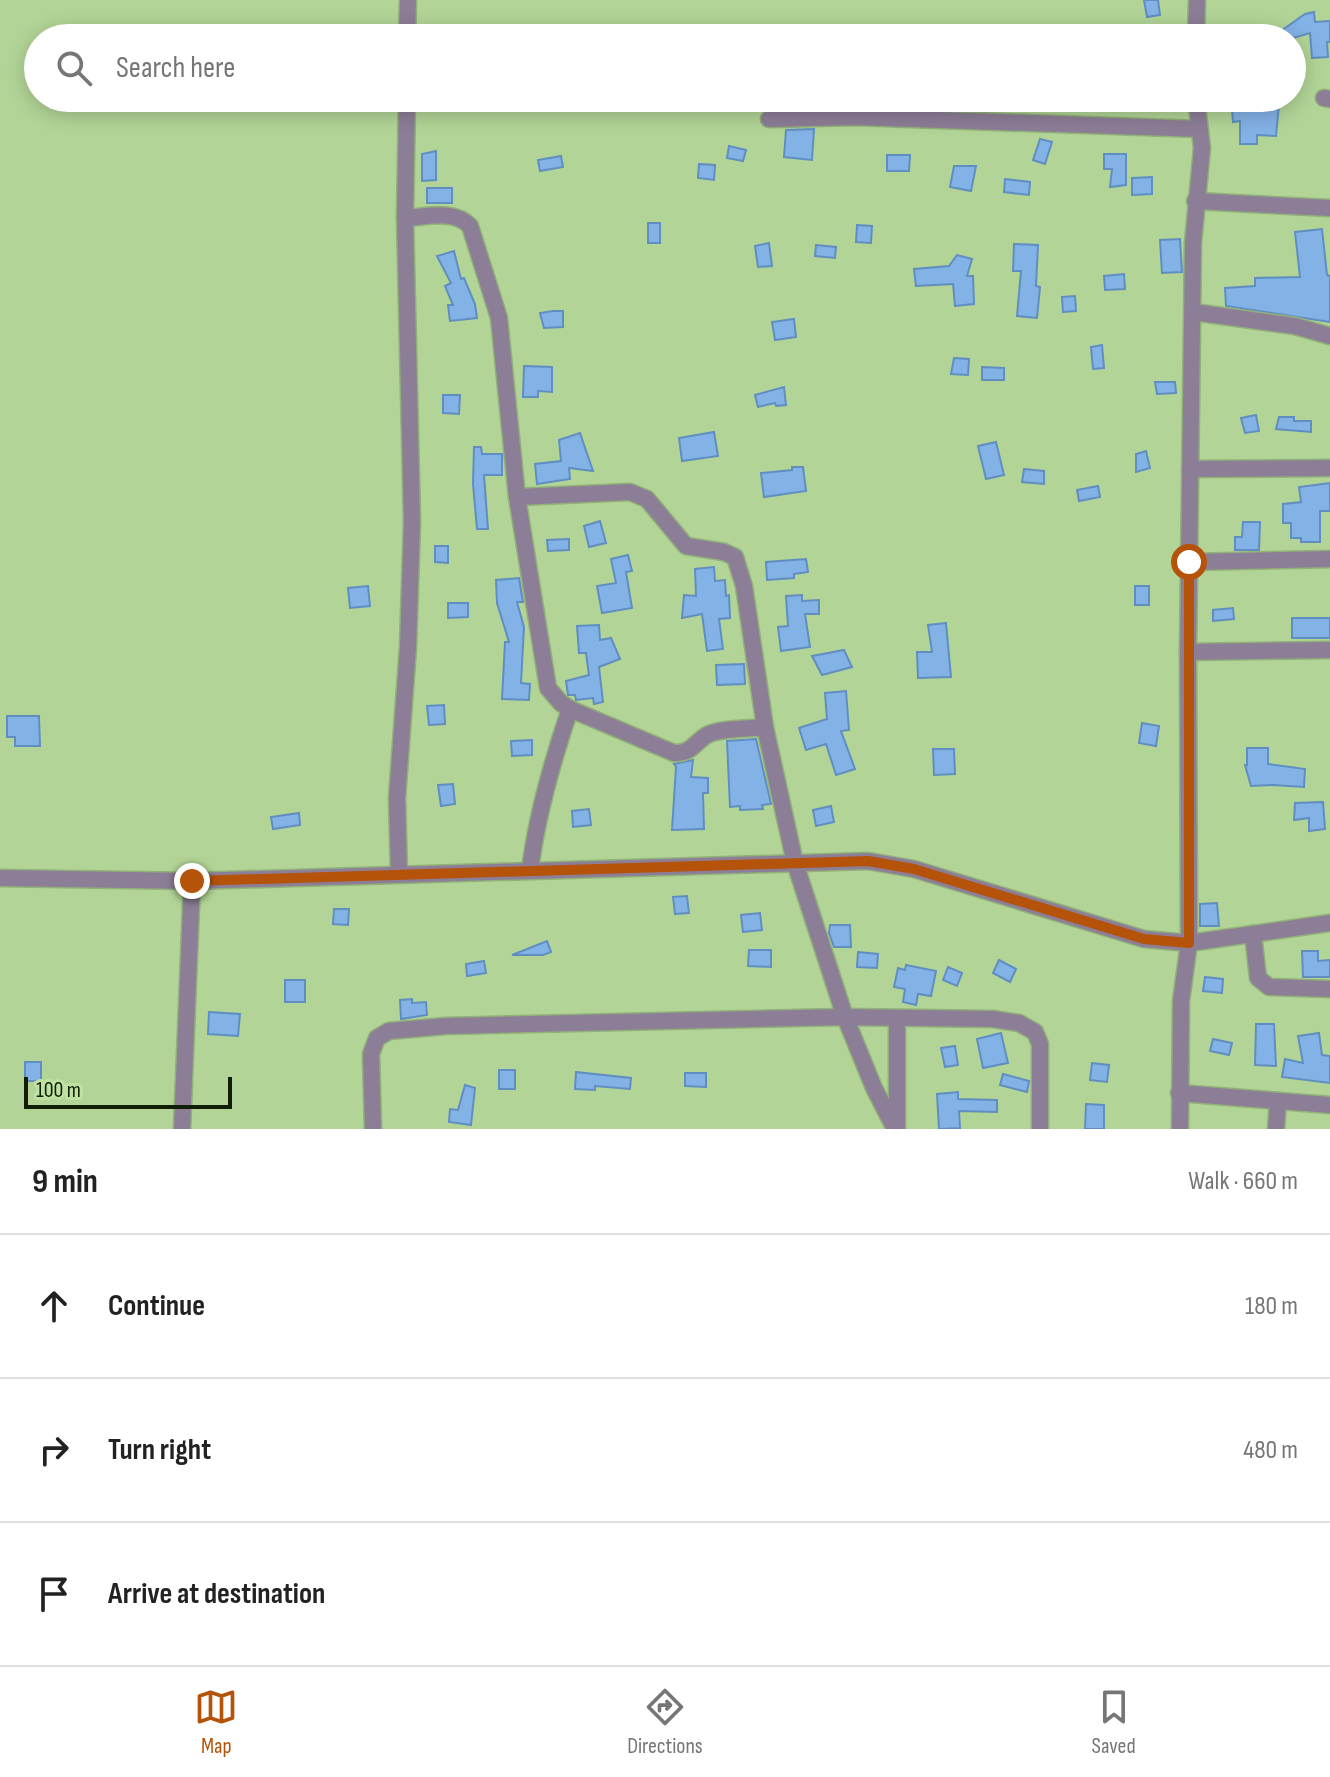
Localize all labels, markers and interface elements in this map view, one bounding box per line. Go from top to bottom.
search box [24,24,1306,112]
icon: search [52,46,96,90]
text: Search here [116,50,235,86]
route start [1171,544,1207,580]
route end [174,863,210,899]
scale bar [24,1073,232,1109]
text: 100 m [36,1077,81,1104]
text: 9 min [32,1161,98,1202]
text: Walk · 660 m [1188,1166,1298,1197]
icon: ahead [32,1284,76,1328]
text: Continue [108,1288,205,1324]
text: 180 m [1245,1291,1298,1322]
icon: right [32,1428,76,1472]
text: Turn right [108,1432,211,1468]
text: 480 m [1243,1435,1298,1466]
icon: arrive [32,1572,76,1616]
text: Arrive at destination [108,1576,325,1612]
tab: Map [194,1685,238,1760]
tab: Directions [627,1685,703,1760]
tab: Saved [1092,1685,1136,1760]

